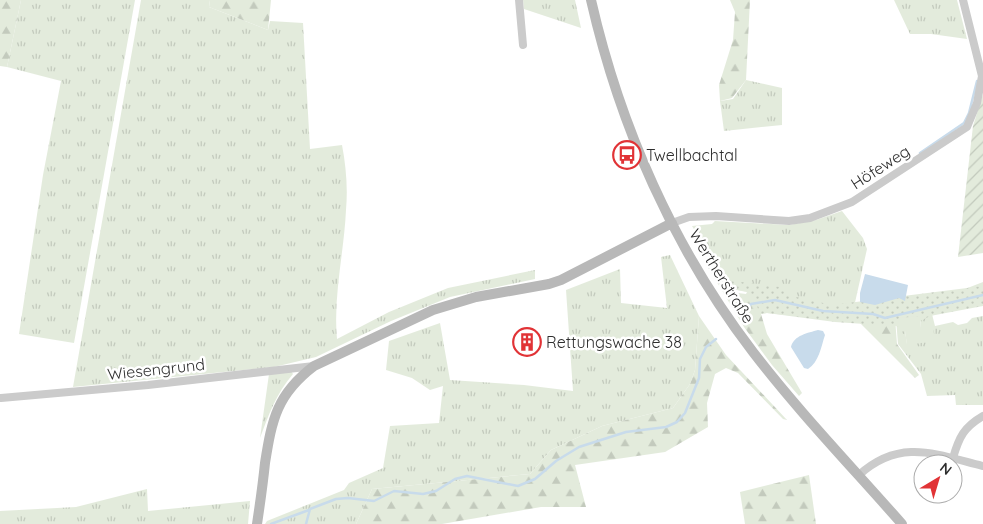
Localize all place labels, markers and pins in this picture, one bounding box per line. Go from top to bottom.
bus stop icon: Twellbachtal [612,140,642,170]
place label: Twellbachtal [646,145,738,165]
building icon: Rettungswache 38 [512,327,542,357]
place label: Rettungswache 38 [546,332,682,352]

